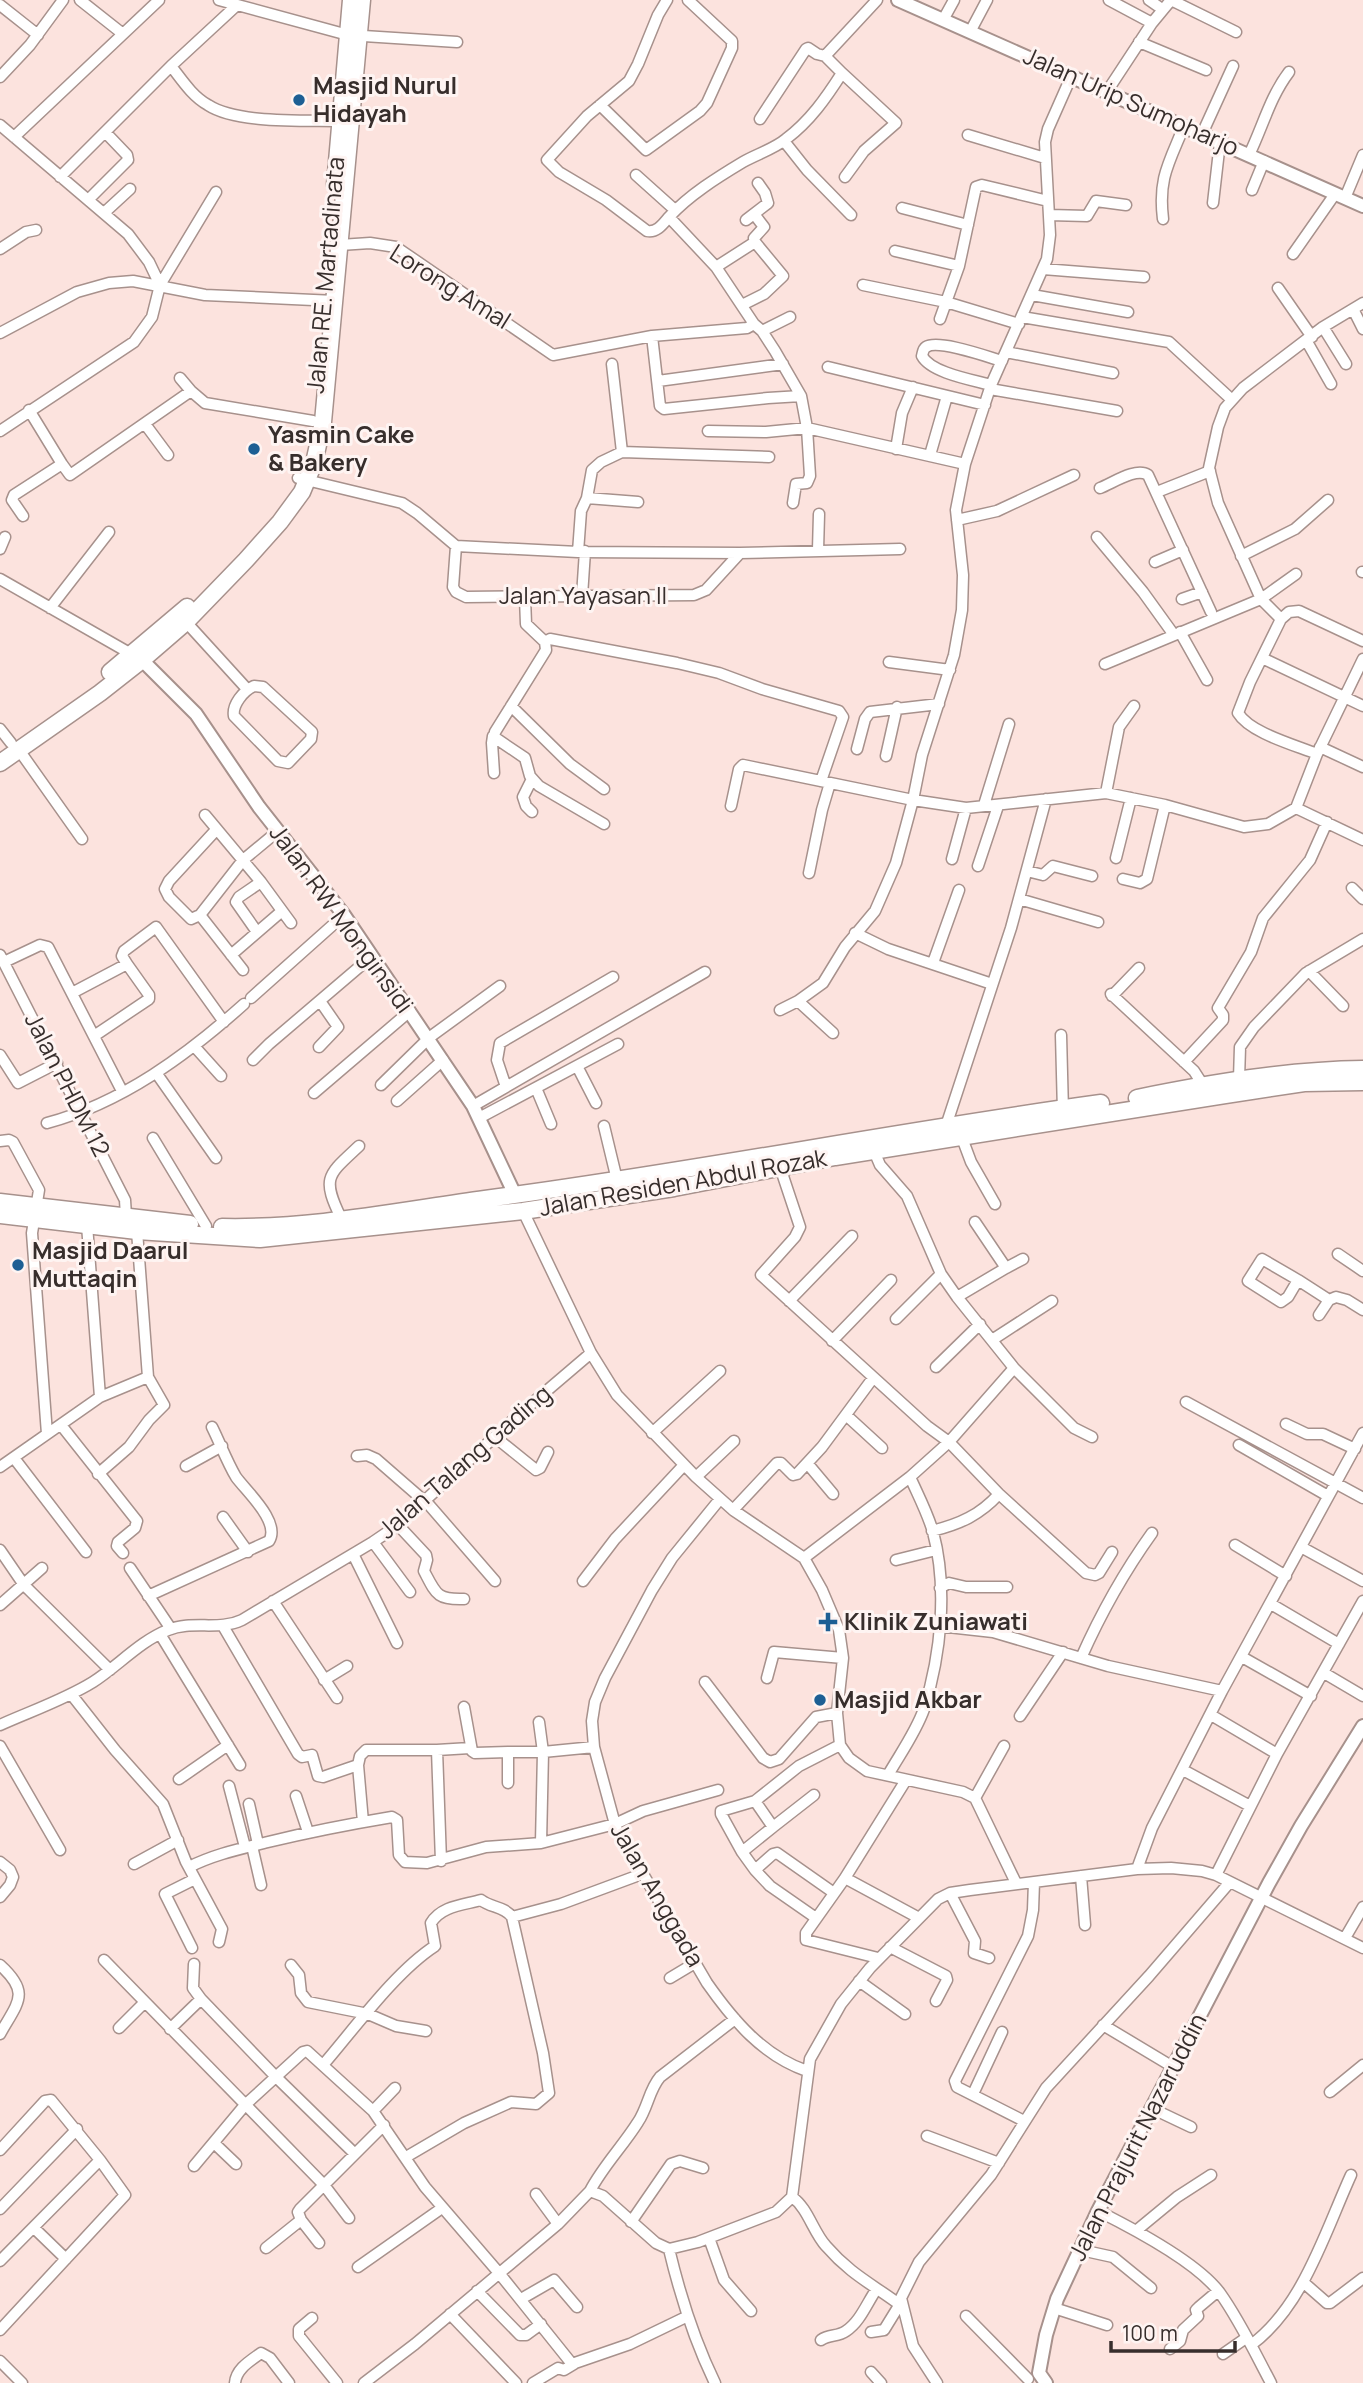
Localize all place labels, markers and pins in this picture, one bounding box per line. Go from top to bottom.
place label: Masjid Nurul Hidayah [313,68,457,129]
marker: Masjid Nurul Hidayah [291,92,307,108]
place label: Yasmin Cake & Bakery [268,417,414,478]
marker: Yasmin Cake & Bakery [246,441,262,457]
place label: Masjid Daarul Muttaqin [32,1233,188,1294]
marker: Masjid Daarul Muttaqin [10,1257,26,1273]
place label: Klinik Zuniawati [844,1604,1028,1637]
marker: Klinik Zuniawati [818,1612,838,1632]
place label: Masjid Akbar [834,1682,982,1715]
marker: Masjid Akbar [812,1692,828,1708]

